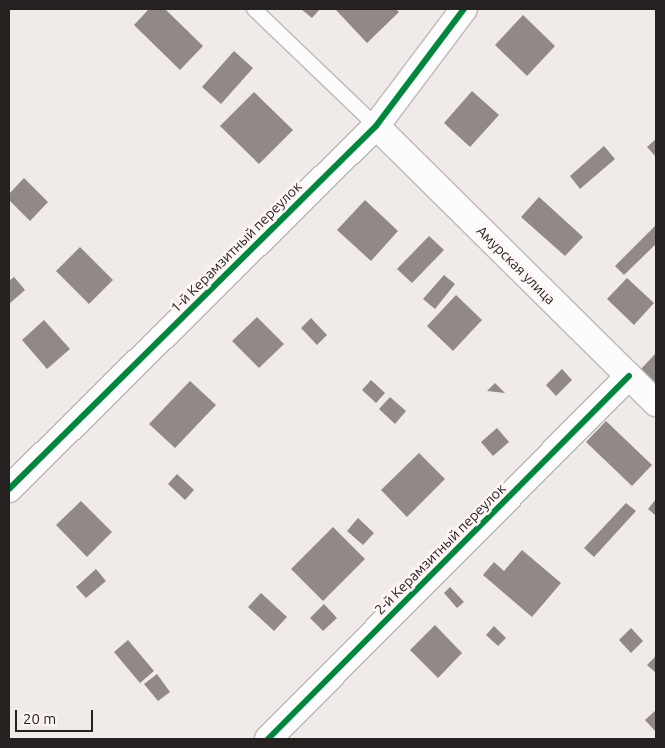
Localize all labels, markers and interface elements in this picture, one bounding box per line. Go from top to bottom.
street label: 1-й Керамзитный переулок [167,178,305,316]
street label: Амурская улица [473,222,559,308]
street label: 2-й Керамзитный переулок [371,480,509,618]
scale bar [18,700,95,732]
text: 20 m [23,710,56,727]

